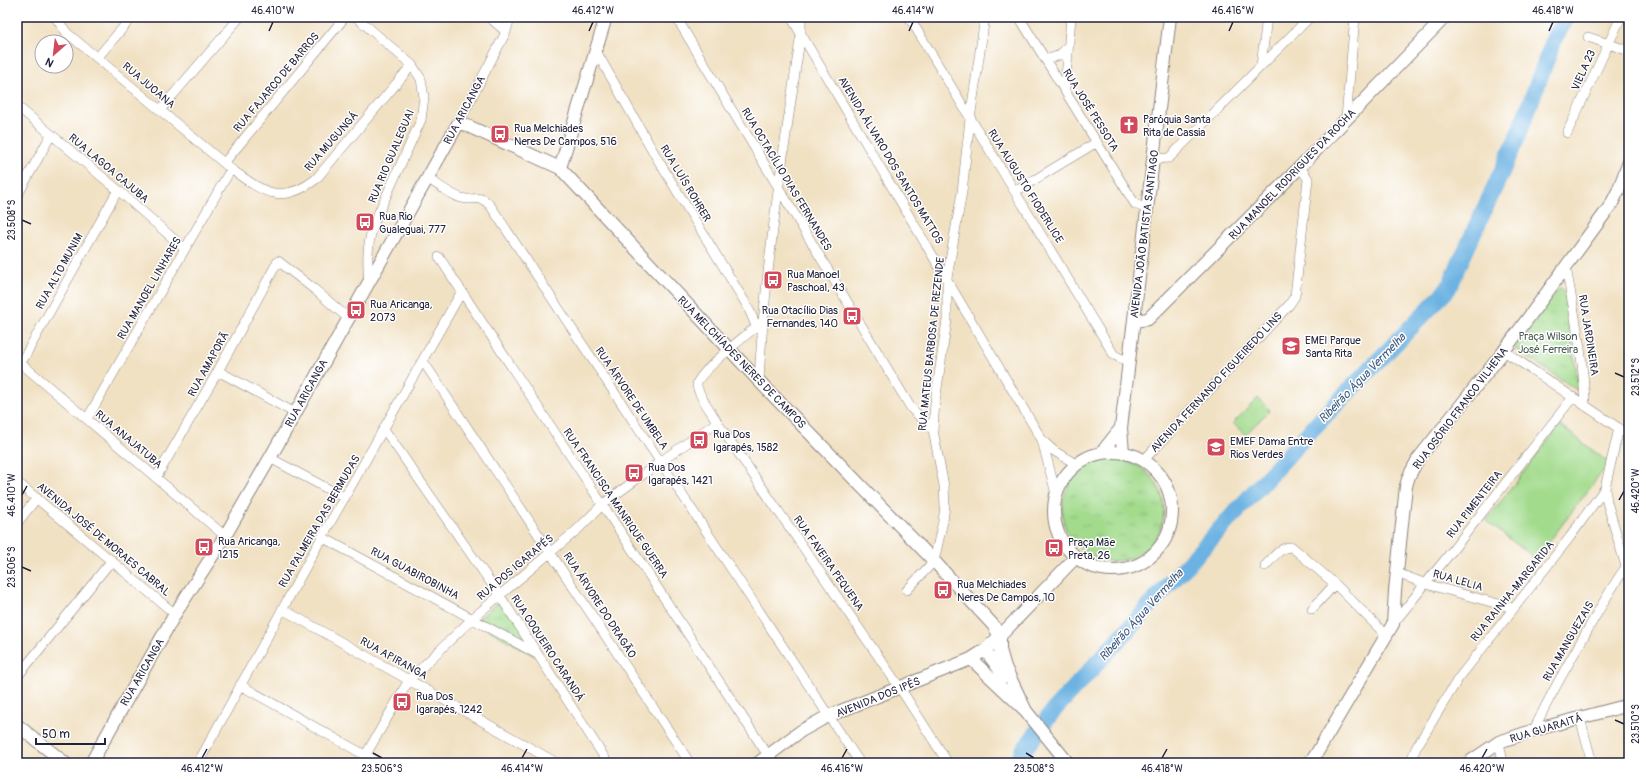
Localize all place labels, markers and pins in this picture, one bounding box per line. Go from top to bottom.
place label: Paróquia Santa Rita de Cassia [1143,113,1211,139]
church icon: Paróquia Santa Rita de Cassia [1118,114,1140,136]
place label: Rua Melchiades Neres De Campos, 516 [514,122,617,148]
bus stop icon: Rua Melchiades Neres De Campos, 516 [489,123,511,145]
place label: Rua Rio Gualeguai, 777 [379,210,446,236]
bus stop icon: Rua Rio Gualeguai, 777 [354,211,376,233]
place label: Rua Manoel Paschoal, 43 [787,268,845,294]
bus stop icon: Rua Manoel Paschoal, 43 [762,269,784,291]
place label: Rua Aricanga, 2073 [370,298,432,324]
bus stop icon: Rua Aricanga, 2073 [345,299,367,321]
place label: Rua Otacílio Dias Fernandes, 140 [762,304,838,330]
bus stop icon: Rua Otacílio Dias Fernandes, 140 [841,305,863,327]
place label: EMEI Parque Santa Rita [1305,334,1361,360]
school or university icon: EMEI Parque Santa Rita [1280,335,1302,357]
place label: Rua Dos Igarapés, 1582 [713,428,778,454]
bus stop icon: Rua Dos Igarapés, 1582 [688,429,710,451]
place label: EMEF Dama Entre Rios Verdes [1230,435,1314,461]
school or university icon: EMEF Dama Entre Rios Verdes [1205,436,1227,458]
place label: Rua Dos Igarapés, 1421 [648,461,713,487]
bus stop icon: Rua Dos Igarapés, 1421 [623,462,645,484]
place label: Rua Aricanga, 1215 [218,535,280,561]
bus stop icon: Rua Aricanga, 1215 [193,536,215,558]
place label: Praça Mãe Preta, 26 [1068,536,1116,562]
bus stop icon: Praça Mãe Preta, 26 [1043,537,1065,559]
place label: Rua Melchiades Neres De Campos, 10 [957,578,1055,604]
bus stop icon: Rua Melchiades Neres De Campos, 10 [932,579,954,601]
place label: Rua Dos Igarapés, 1242 [416,690,482,716]
bus stop icon: Rua Dos Igarapés, 1242 [391,691,413,713]

